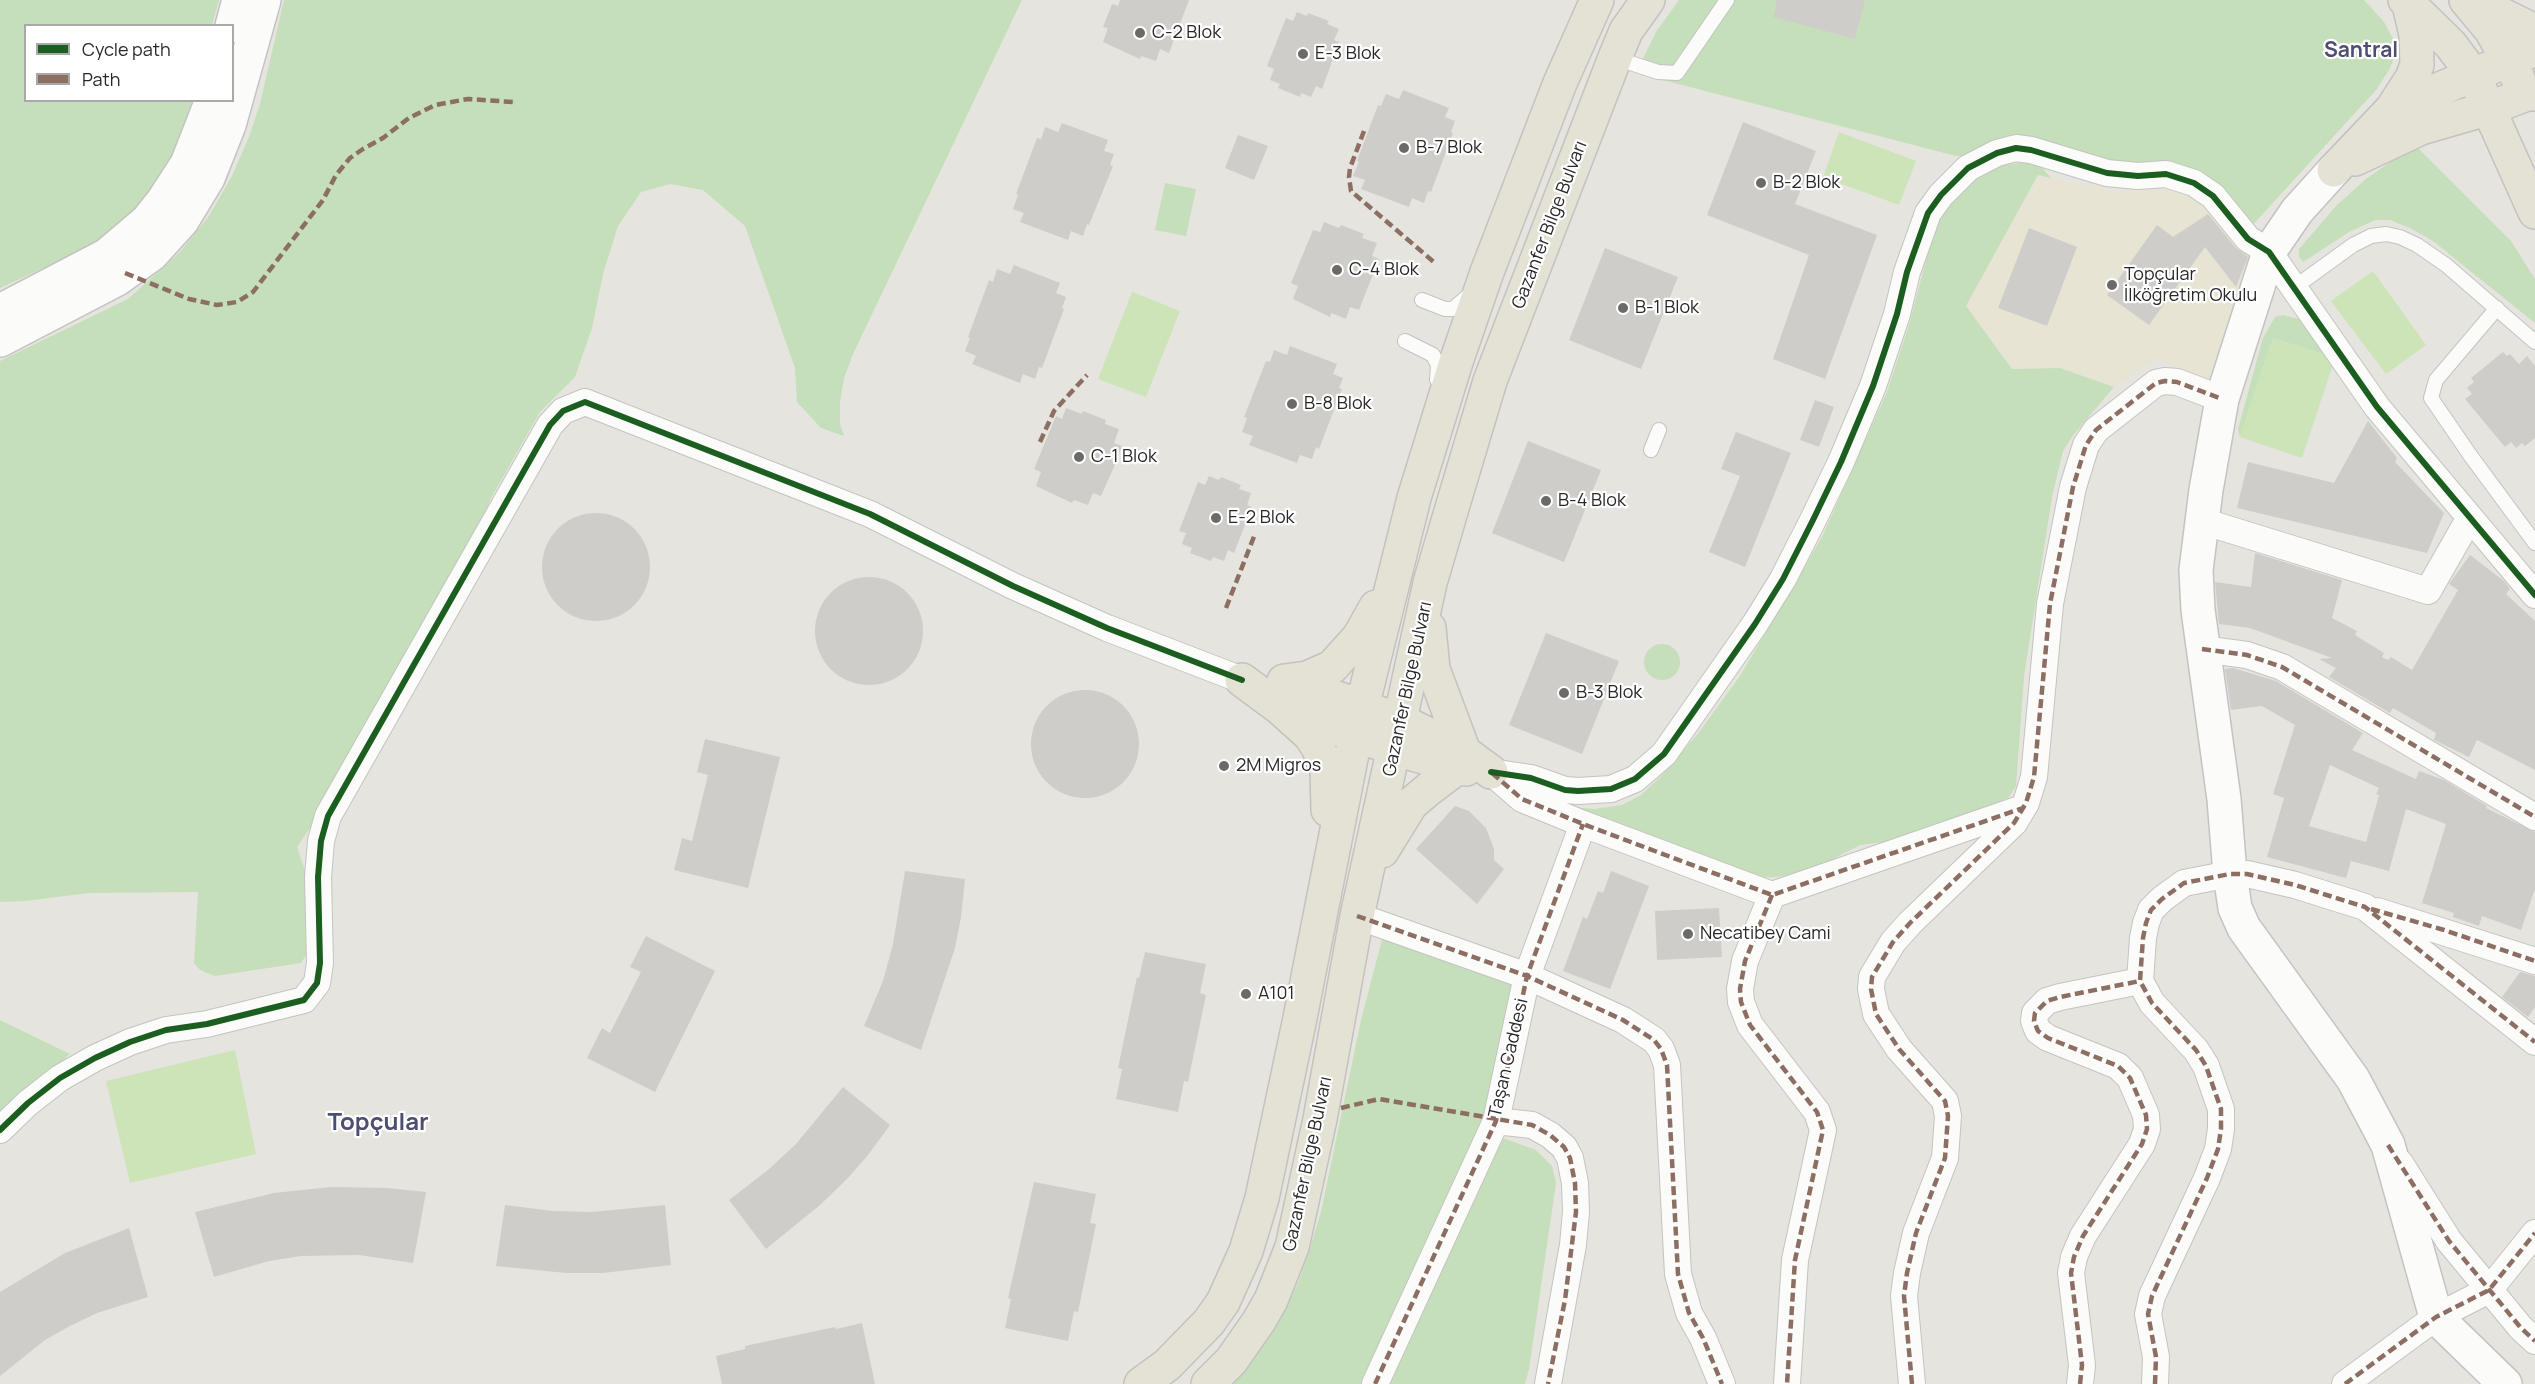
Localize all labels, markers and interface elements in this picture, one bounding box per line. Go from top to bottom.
place label: C-2 Blok [1152,22,1221,44]
legend [24,24,234,102]
marker: C-2 Blok [1133,26,1147,40]
text: Cycle path [82,37,171,61]
district label: Santral [2324,38,2398,64]
place label: E-3 Blok [1315,43,1380,65]
marker: E-3 Blok [1296,47,1310,61]
text: Path [82,67,120,91]
place label: B-7 Blok [1416,137,1482,159]
street label: Gazanfer Bilge Bulvarı [1508,138,1592,312]
marker: B-7 Blok [1397,141,1411,155]
place label: B-2 Blok [1773,172,1840,194]
marker: B-2 Blok [1754,176,1768,190]
place label: C-4 Blok [1349,259,1419,281]
marker: C-4 Blok [1330,263,1344,277]
place label: Topçular İlköğretim Okulu [2124,264,2257,306]
marker: Topçular İlköğretim Okulu [2105,278,2119,292]
place label: B-1 Blok [1635,297,1699,319]
marker: B-1 Blok [1616,301,1630,315]
place label: B-8 Blok [1304,393,1371,415]
marker: B-8 Blok [1285,397,1299,411]
place label: C-1 Blok [1091,446,1157,468]
marker: C-1 Blok [1072,450,1086,464]
place label: B-4 Blok [1558,490,1626,512]
marker: B-4 Blok [1539,494,1553,508]
place label: E-2 Blok [1228,507,1294,529]
marker: E-2 Blok [1209,511,1223,525]
street label: Gazanfer Bilge Bulvarı [1379,599,1437,779]
place label: B-3 Blok [1576,682,1642,704]
marker: B-3 Blok [1557,686,1571,700]
place label: 2M Migros [1236,755,1321,777]
marker: 2M Migros [1217,759,1231,773]
place label: Necatibey Cami [1700,923,1831,945]
marker: Necatibey Cami [1681,927,1695,941]
place label: A101 [1258,983,1294,1005]
marker: A101 [1239,987,1253,1001]
street label: Taşan Caddesi [1485,996,1533,1120]
street label: Gazanfer Bilge Bulvarı [1279,1074,1337,1254]
district label: Topçular [327,1109,429,1137]

